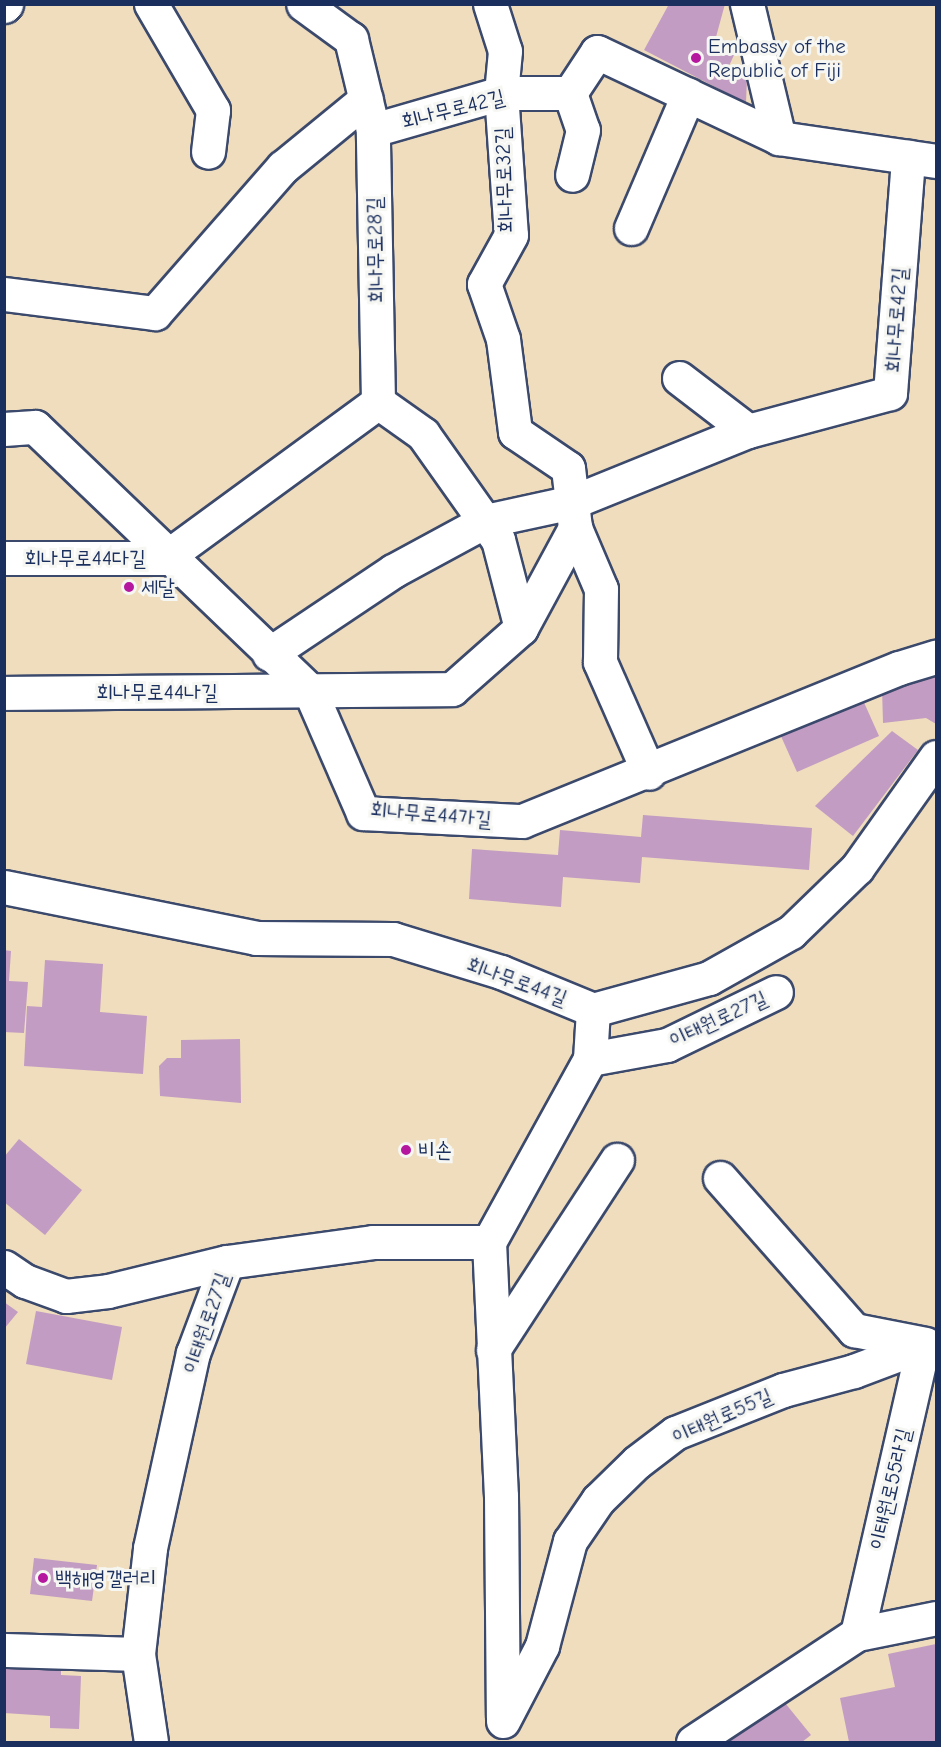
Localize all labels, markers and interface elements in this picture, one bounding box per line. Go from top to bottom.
place label: Embassy of the Republic of Fiji [708,33,846,83]
marker: Embassy of the Republic of Fiji [689,51,703,65]
street label: 회나무로42길 [399,84,507,134]
street label: 회나무로32길 [490,127,518,233]
street label: 회나무로28길 [361,197,389,303]
street label: 회나무로42길 [880,266,912,374]
street label: 회나무로44다길 [24,545,146,571]
place label: 세달 [141,574,175,600]
marker: 세달 [122,580,136,594]
street label: 회나무로44나길 [96,679,218,705]
street label: 회나무로44가길 [369,796,493,832]
street label: 회나무로44길 [463,951,571,1011]
street label: 이태원로27길 [665,985,771,1053]
place label: 비손 [418,1137,452,1163]
marker: 비손 [399,1143,413,1157]
street label: 이태원로27길 [177,1269,235,1377]
street label: 이태원로55길 [668,1383,776,1449]
street label: 이태원로55라길 [864,1426,916,1552]
place label: 백해영갤러리 [55,1565,156,1591]
marker: 백해영갤러리 [36,1571,50,1585]

